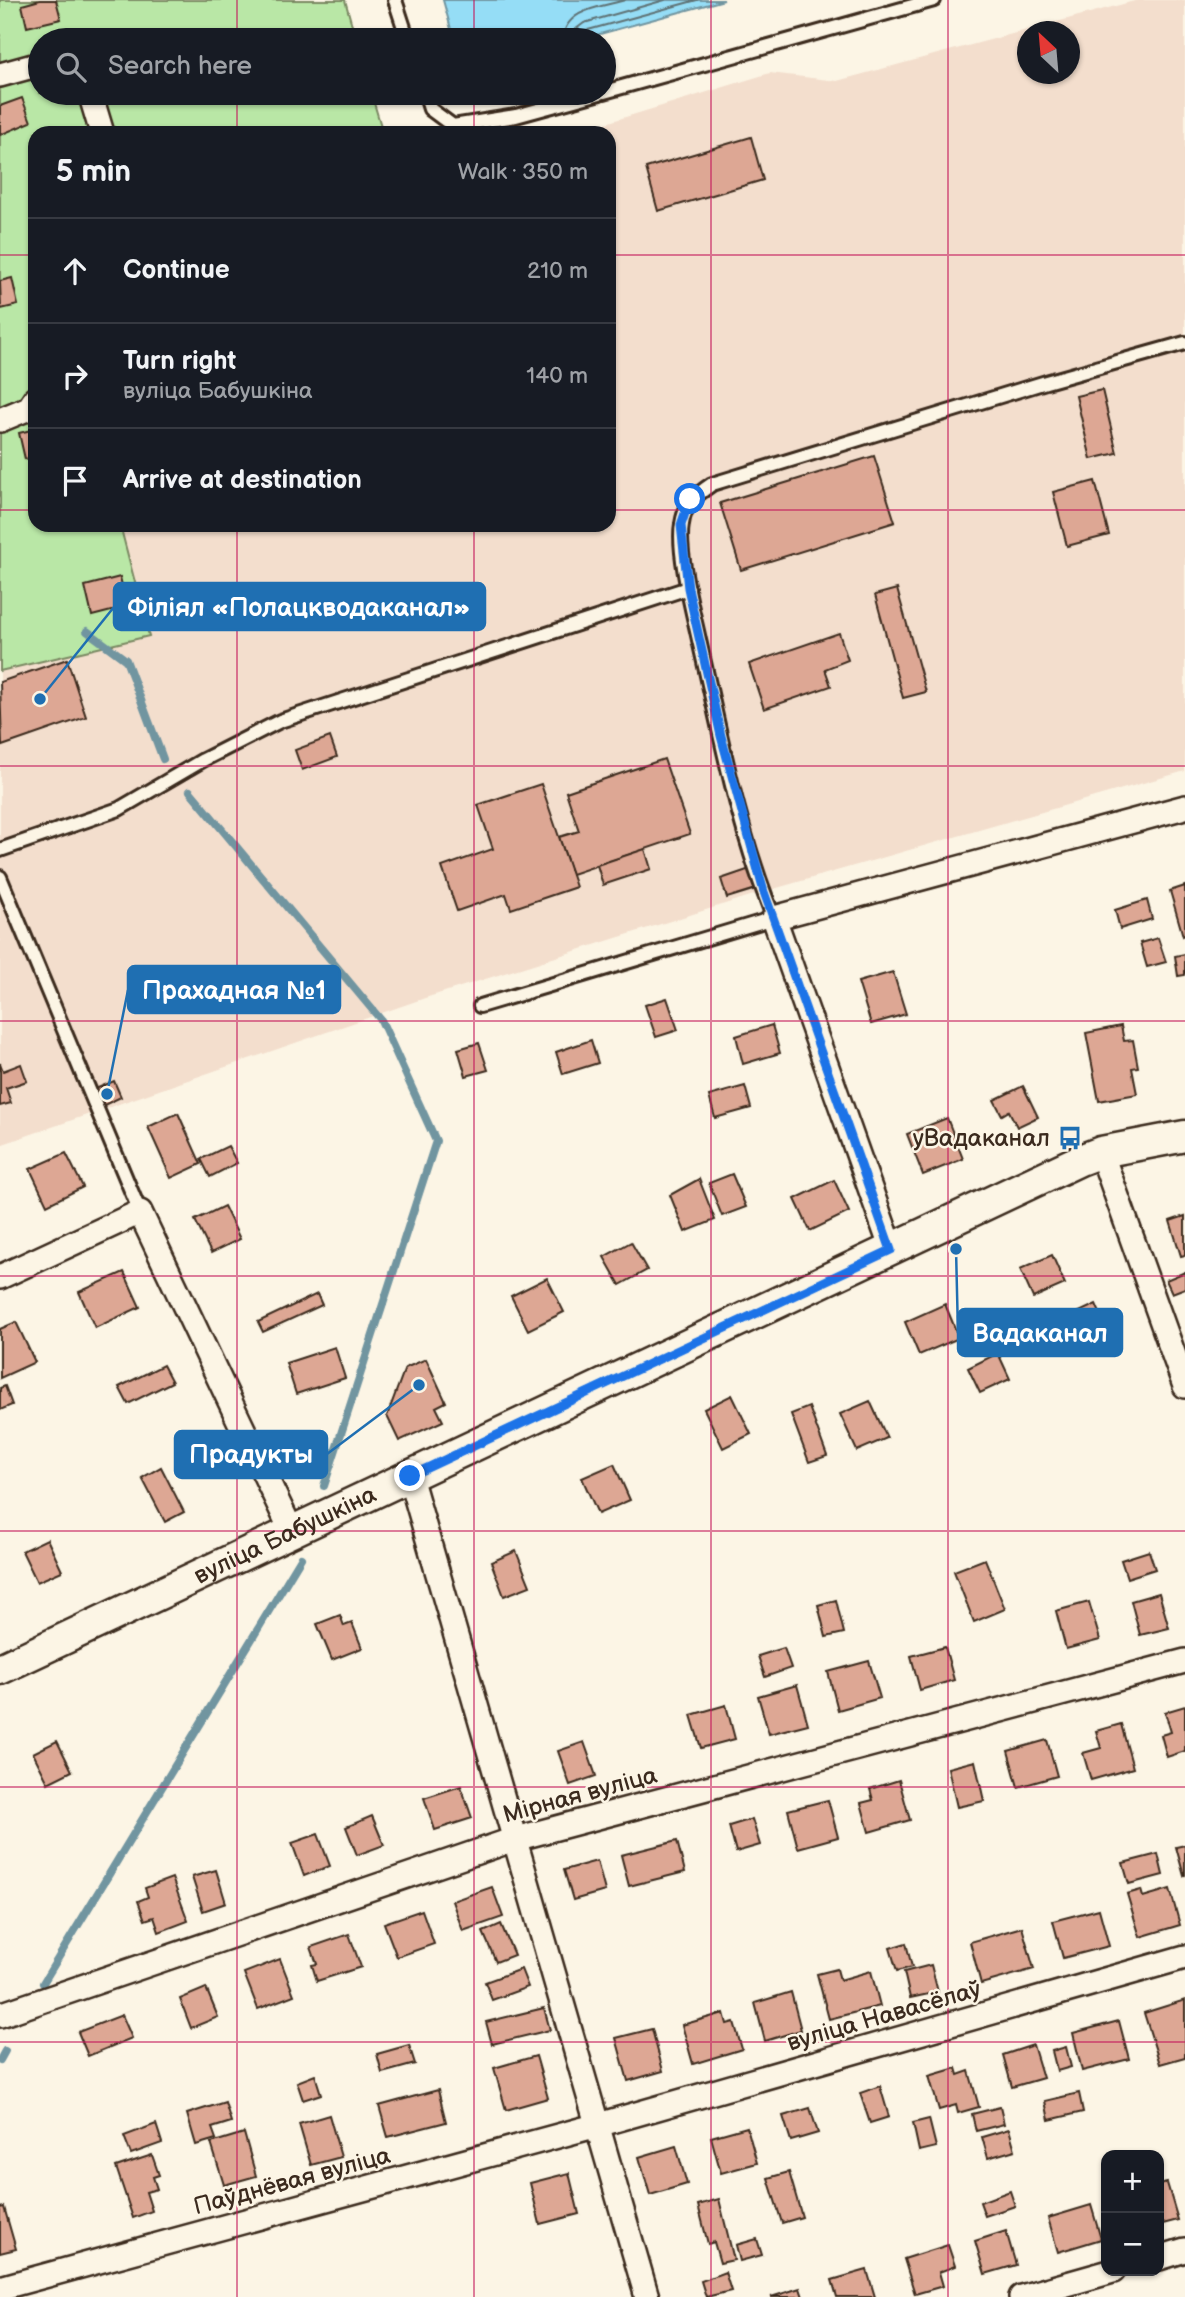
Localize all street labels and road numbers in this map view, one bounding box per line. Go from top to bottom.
street label: вуліца Бабушкіна [189,1479,381,1590]
street label: Мірная вуліца [500,1760,660,1830]
street label: вуліца Навасёлаў [784,1974,984,2058]
street label: Паўднёвая вуліца [190,2141,394,2221]

